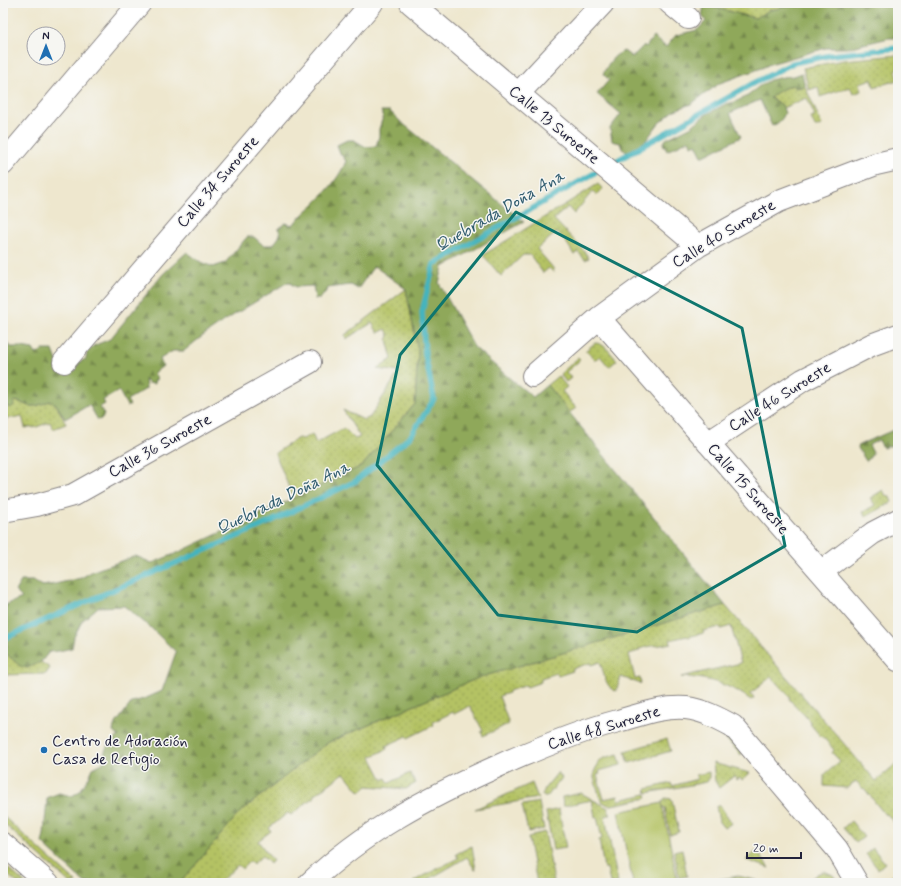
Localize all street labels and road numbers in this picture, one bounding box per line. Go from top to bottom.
street label: Calle 13 Suroeste [504,81,604,169]
street label: Calle 34 Suroeste [172,131,264,233]
street label: Calle 40 Suroeste [668,195,780,273]
street label: Calle 46 Suroeste [725,357,835,437]
street label: Calle 36 Suroeste [105,409,215,483]
street label: Calle 15 Suroeste [703,439,794,539]
street label: Calle 48 Suroeste [545,701,663,755]

